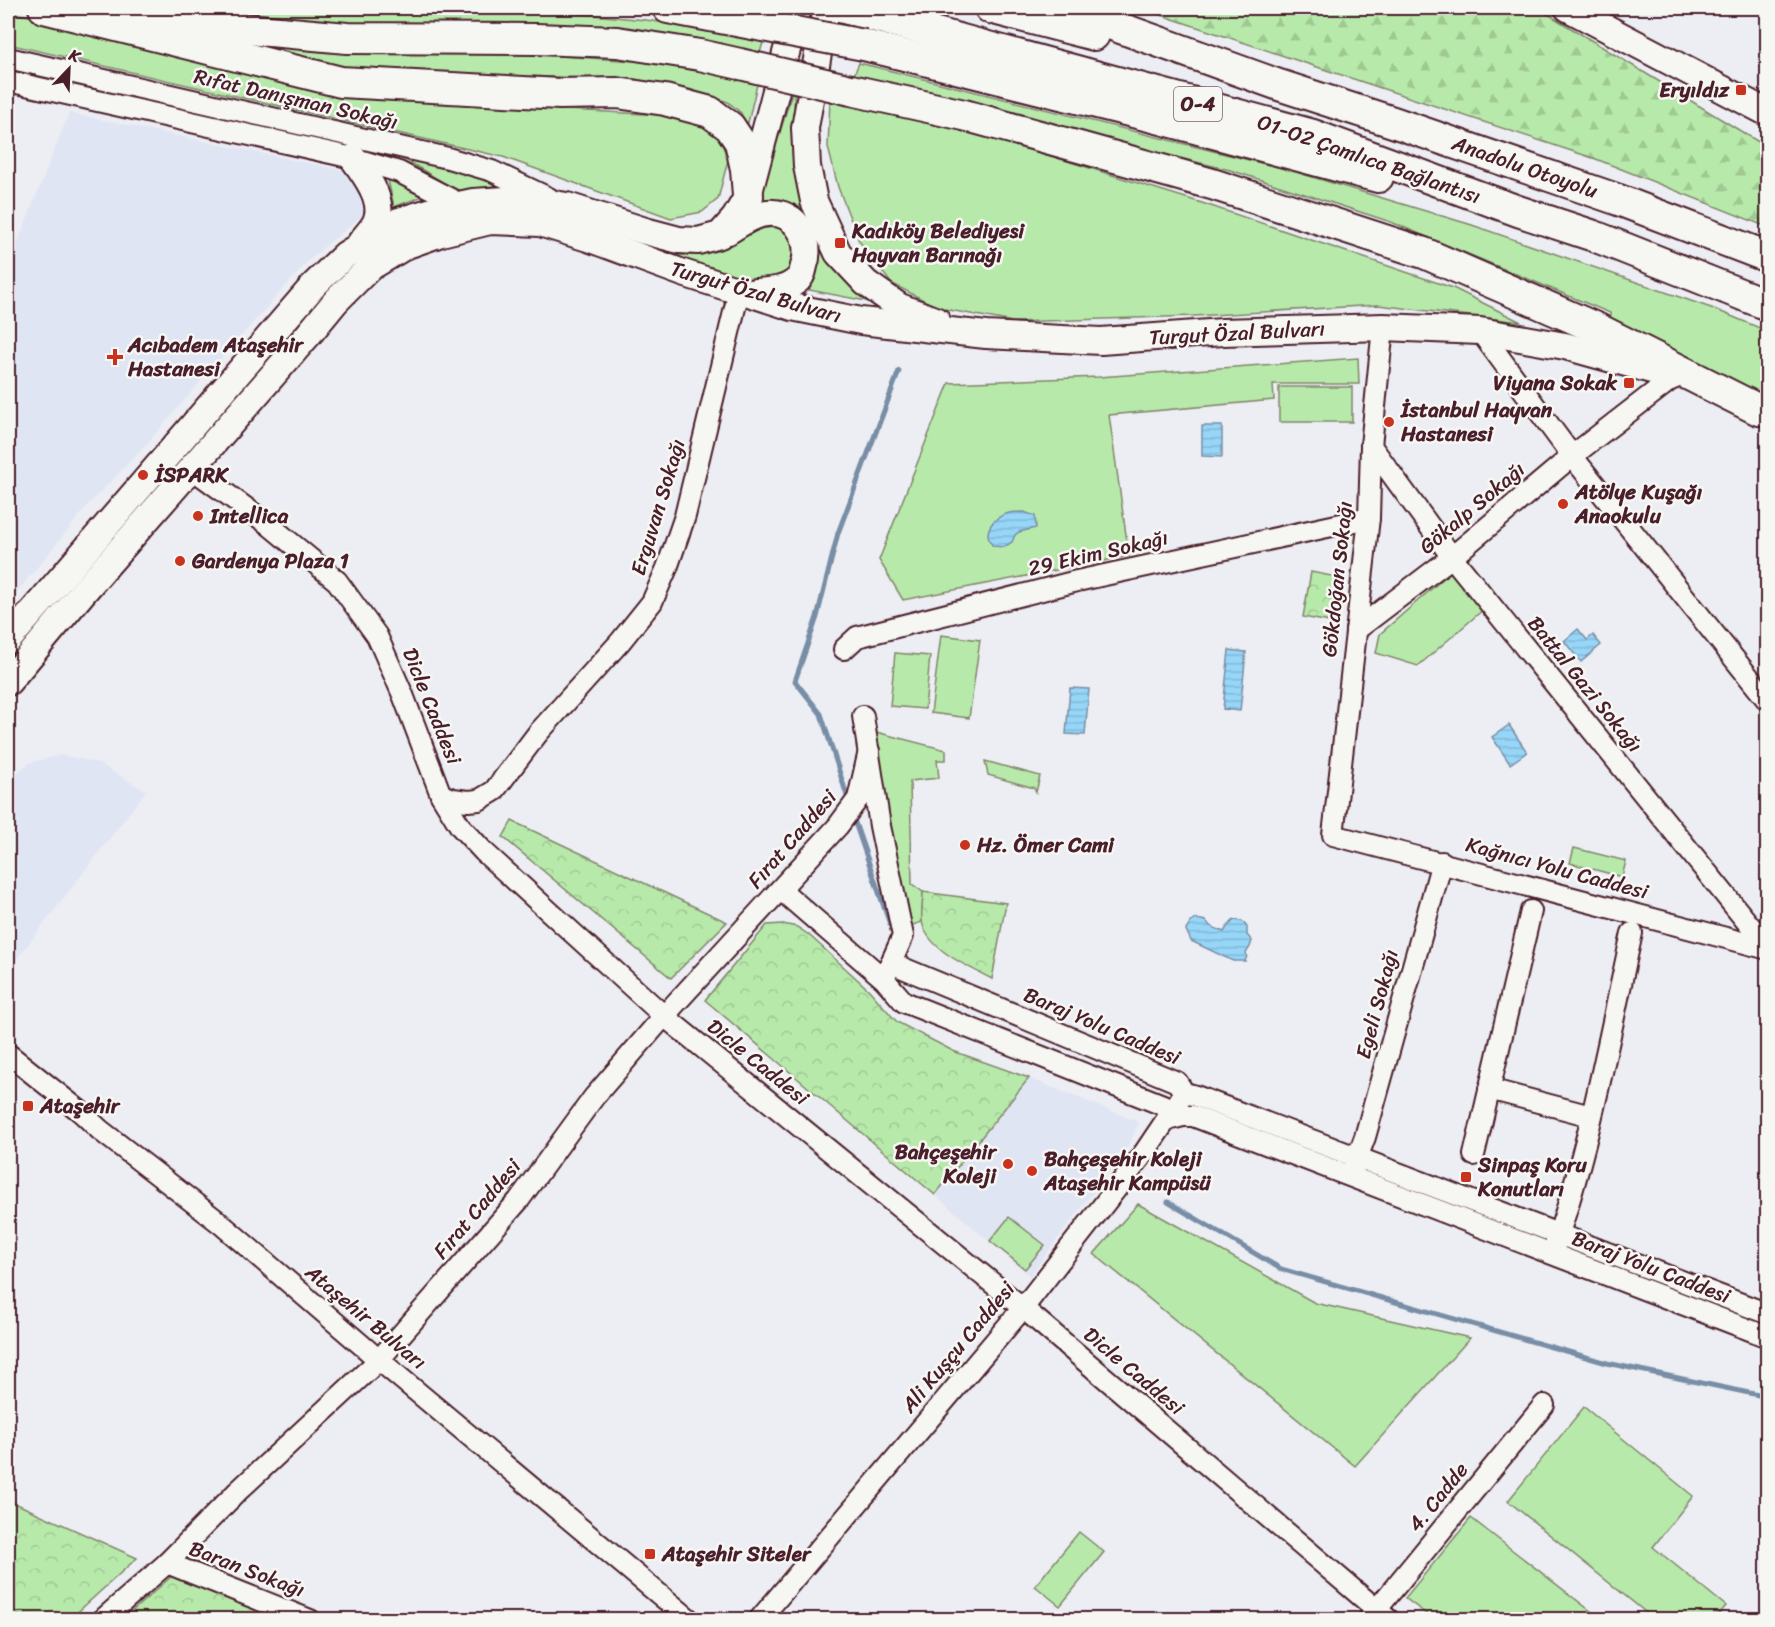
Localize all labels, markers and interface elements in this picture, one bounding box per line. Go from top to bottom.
north arrow [39,39,99,99]
text: K [64,40,86,71]
street label: Rıfat Danışman Sokağı [190,57,402,141]
place label: Eryıldız [1659,71,1730,109]
marker: Eryıldız [1734,83,1748,97]
road number: O-4 [1174,87,1222,121]
street label: O1-O2 Çamlıca Bağlantısı [1252,103,1486,215]
street label: Anadolu Otoyolu [1446,124,1603,210]
place label: Kadıköy Belediyesi Hayvan Barınağı [851,212,1025,274]
marker: Kadıköy Belediyesi Hayvan Barınağı [833,236,847,250]
street label: Turgut Özal Bulvarı [666,249,846,335]
street label: Turgut Özal Bulvarı [1148,309,1326,357]
place label: Acıbadem Ataşehir Hastanesi [127,326,304,388]
marker: Acıbadem Ataşehir Hastanesi [106,348,124,366]
place label: Viyana Sokak [1493,364,1618,402]
marker: Viyana Sokak [1622,376,1636,390]
place label: İstanbul Hayvan Hastanesi [1400,391,1553,453]
marker: İstanbul Hayvan Hastanesi [1382,415,1396,429]
street label: Erguvan Sokağı [619,434,697,580]
street label: Gökalp Sokağı [1410,452,1534,564]
place label: İSPARK [154,456,230,494]
marker: İSPARK [136,468,150,482]
place label: Atölye Kuşağı Anaokulu [1574,473,1702,535]
place label: Intellica [209,497,289,535]
marker: Atölye Kuşağı Anaokulu [1556,497,1570,511]
street label: Gökdoğan Sokağı [1310,499,1364,659]
marker: Intellica [191,509,205,523]
street label: 29 Ekim Sokağı [1024,518,1172,588]
place label: Gardenya Plaza 1 [191,542,349,580]
marker: Gardenya Plaza 1 [173,554,187,568]
street label: Battal Gazi Sokağı [1517,607,1653,761]
street label: Dicle Caddesi [391,642,473,771]
street label: Fırat Caddesi [738,779,847,898]
street label: Kağnıcı Yolu Caddesi [1462,825,1654,911]
place label: Hz. Ömer Cami [976,826,1115,864]
marker: Hz. Ömer Cami [958,838,972,852]
street label: Egeli Sokağı [1344,945,1410,1063]
street label: Baraj Yolu Caddesi [1018,976,1187,1077]
street label: Dicle Caddesi [698,1008,819,1116]
place label: Ataşehir [39,1087,121,1125]
marker: Ataşehir [21,1099,35,1113]
place label: Bahçeşehir Koleji [895,1133,997,1195]
place label: Bahçeşehir Koleji Ataşehir Kampüsü [1043,1140,1211,1202]
place label: Sinpaş Koru Konutları [1477,1146,1588,1208]
street label: Fırat Caddesi [423,1149,532,1268]
marker: Bahçeşehir Koleji [1001,1157,1015,1171]
marker: Bahçeşehir Koleji Ataşehir Kampüsü [1025,1164,1039,1178]
marker: Sinpaş Koru Konutları [1459,1170,1473,1184]
street label: Baraj Yolu Caddesi [1566,1219,1737,1315]
street label: Ataşehir Bulvarı [296,1254,436,1380]
street label: Ali Kuşçu Caddesi [890,1271,1026,1422]
street label: Dicle Caddesi [1075,1317,1194,1426]
street label: 4. Cadde [1398,1453,1479,1541]
street label: Baran Sokağı [184,1530,311,1609]
place label: Ataşehir Siteler [661,1535,812,1573]
marker: Ataşehir Siteler [643,1547,657,1561]

